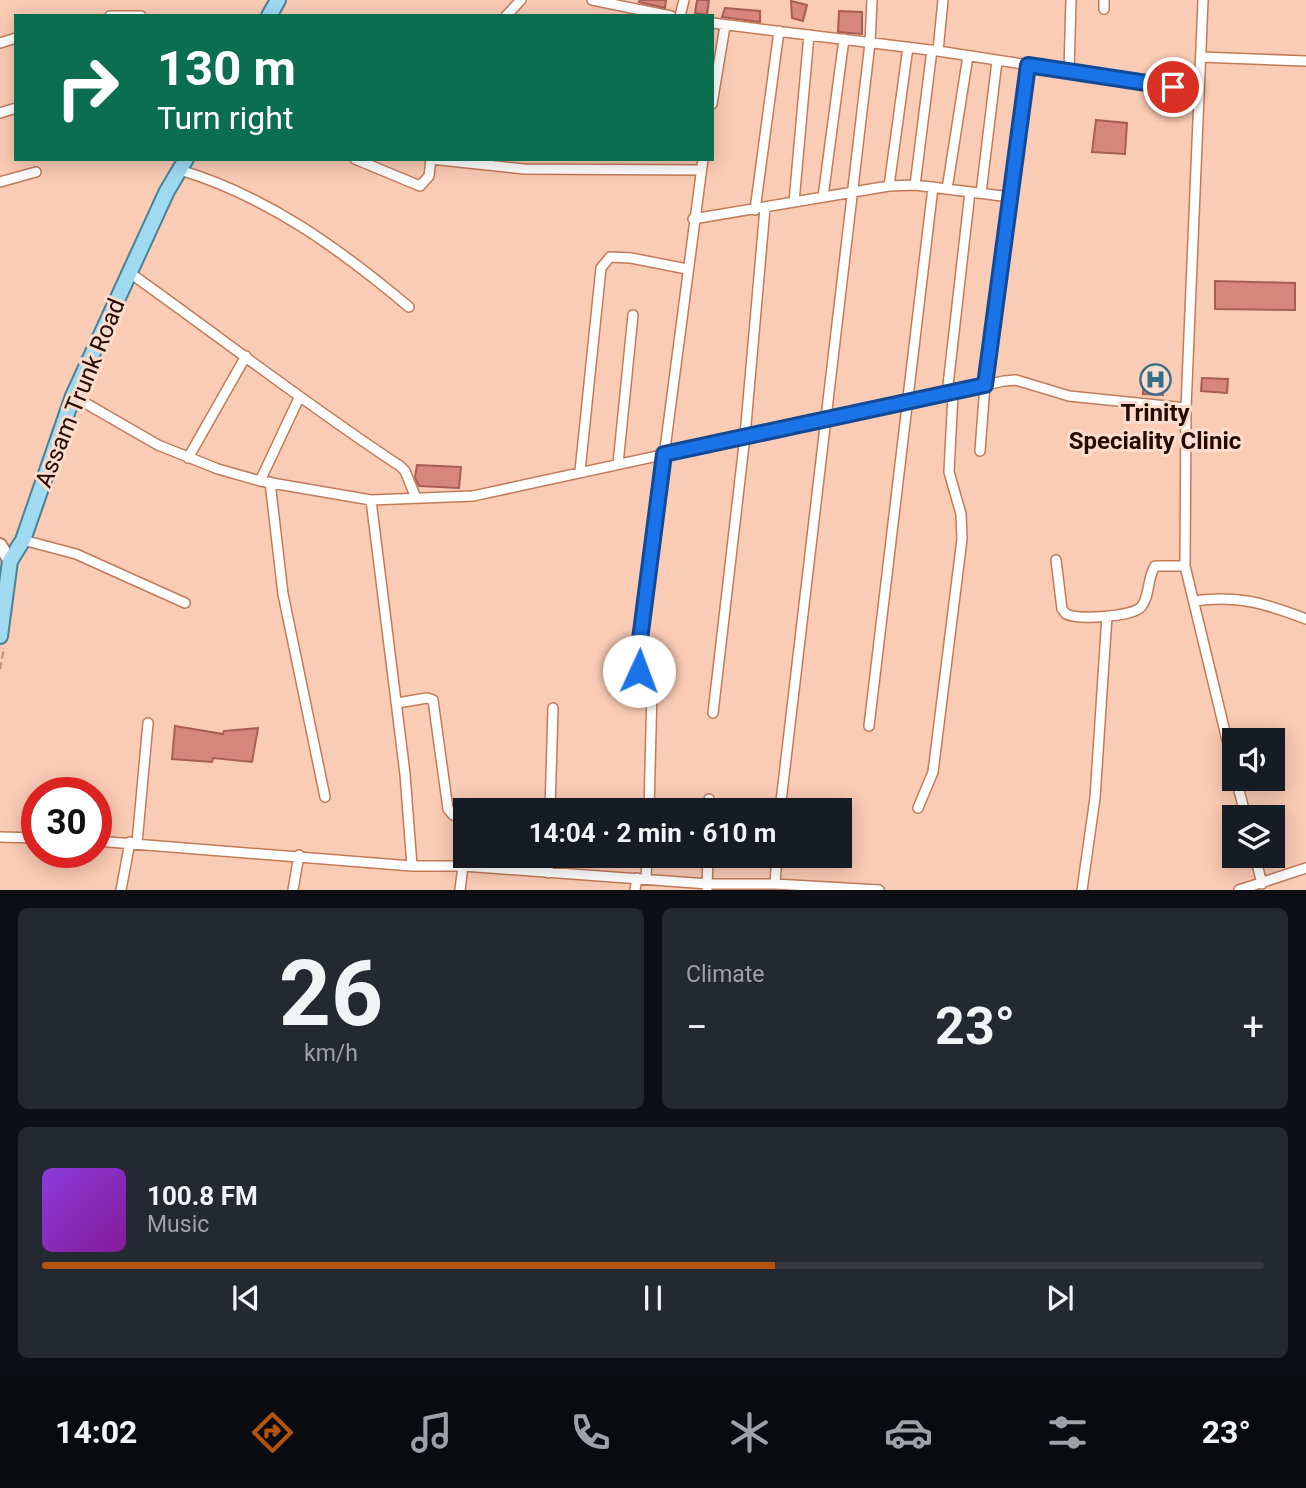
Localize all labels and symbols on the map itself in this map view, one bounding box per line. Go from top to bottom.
pin [1143,57,1203,117]
street label: Assam Trunk Road [29,294,131,492]
hospital icon: Trinity Speciality Clinic [1138,362,1172,396]
place label: Trinity Speciality Clinic [1069,399,1241,455]
position arrow [602,634,676,708]
speed limit sign: 30 [21,777,112,868]

